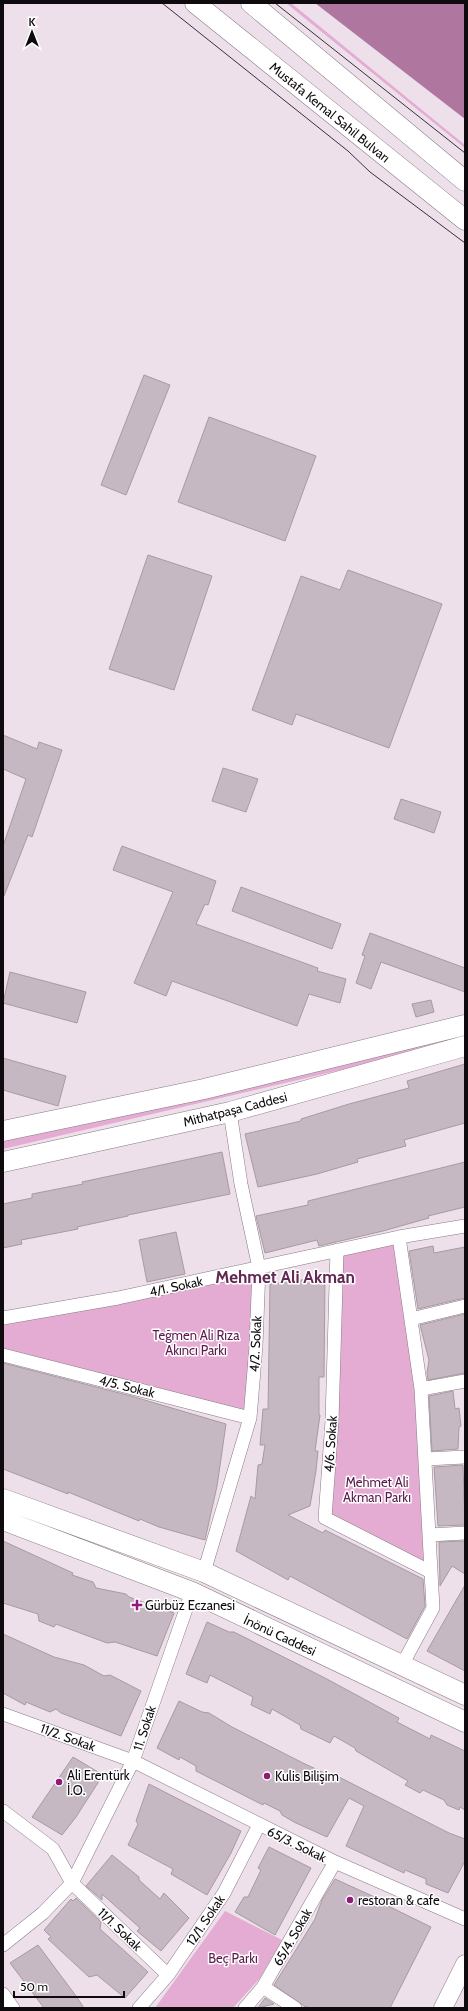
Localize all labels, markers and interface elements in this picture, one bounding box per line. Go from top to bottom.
north arrow [12,12,52,52]
text: K [29,15,36,29]
street label: Mustafa Kemal Sahil Bulvarı [267,58,393,166]
street label: Mithatpaşa Caddesi [181,1088,289,1130]
district label: Mehmet Ali Akman [215,1267,355,1287]
street label: 4/1. Sokak [148,1273,204,1299]
street label: 4/2. Sokak [246,1315,264,1373]
park label: Teğmen Ali Rıza Akıncı Parkı [153,1327,240,1358]
street label: 4/5. Sokak [97,1371,157,1401]
street label: 4/6. Sokak [320,1415,340,1473]
park label: Mehmet Ali Akman Parkı [343,1474,411,1505]
place label: Gürbüz Eczanesi [145,1597,235,1613]
marker: Gürbüz Eczanesi [132,1600,142,1610]
street label: İnönü Caddesi [241,1611,319,1659]
street label: 11. Sokak [129,1703,159,1753]
street label: 11/2. Sokak [38,1720,98,1754]
place label: Ali Erentürk İ.O. [67,1767,130,1798]
place label: Kulis Bilişim [275,1768,339,1784]
marker: Kulis Bilişim [262,1771,272,1781]
marker: Ali Erentürk İ.O. [54,1777,64,1787]
street label: 65/3. Sokak [265,1823,329,1865]
street label: 12/1. Sokak [182,1891,228,1948]
place label: restoran & cafe [358,1892,440,1908]
marker: restoran & cafe [345,1895,355,1905]
street label: 11/1. Sokak [95,1904,146,1954]
street label: 65/4. Sokak [269,1905,315,1969]
park label: Beç Parkı [208,1950,258,1966]
scale bar [14,1973,124,1999]
text: 50 m [20,1979,48,1994]

